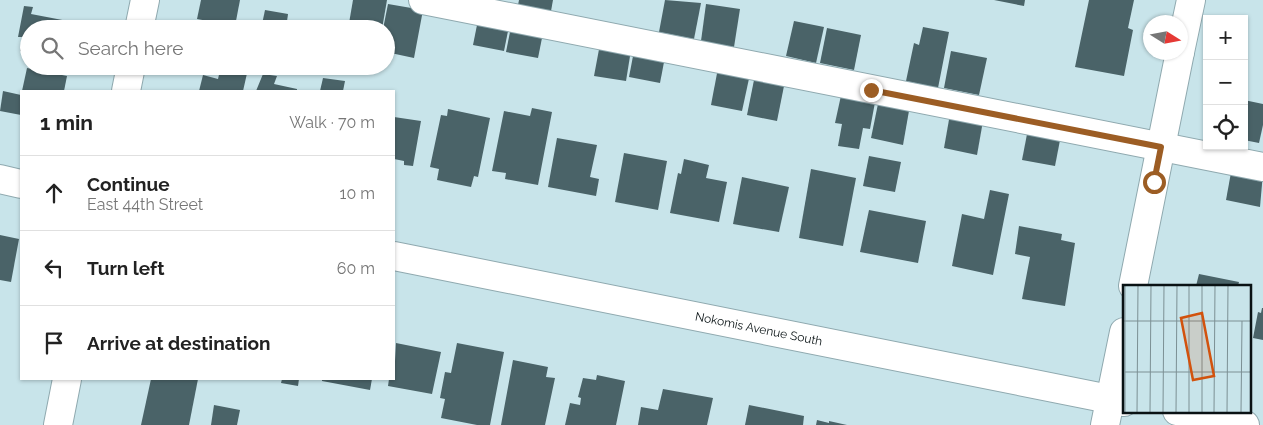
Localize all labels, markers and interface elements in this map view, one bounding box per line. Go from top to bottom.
north arrow [1143,15,1188,60]
map controls [1203,15,1248,150]
button: + [1203,15,1248,60]
search box [20,20,395,75]
icon: search [38,34,66,62]
text: Search here [78,37,184,59]
button: − [1203,60,1248,105]
route end [860,79,883,102]
button: locate [1203,105,1248,150]
text: 1 min [40,110,93,135]
text: Walk · 70 m [289,113,375,132]
route start [1143,171,1166,194]
text: Continue [87,173,170,195]
icon: ahead [40,179,68,207]
text: 10 m [340,184,375,203]
text: East 44th Street [87,195,203,214]
icon: left [40,254,68,282]
text: Turn left [87,257,164,279]
text: 60 m [337,259,375,278]
inset map [1123,285,1250,412]
street label: Nokomis Avenue South [694,309,824,349]
icon: arrive [40,329,68,357]
text: Arrive at destination [87,332,271,354]

